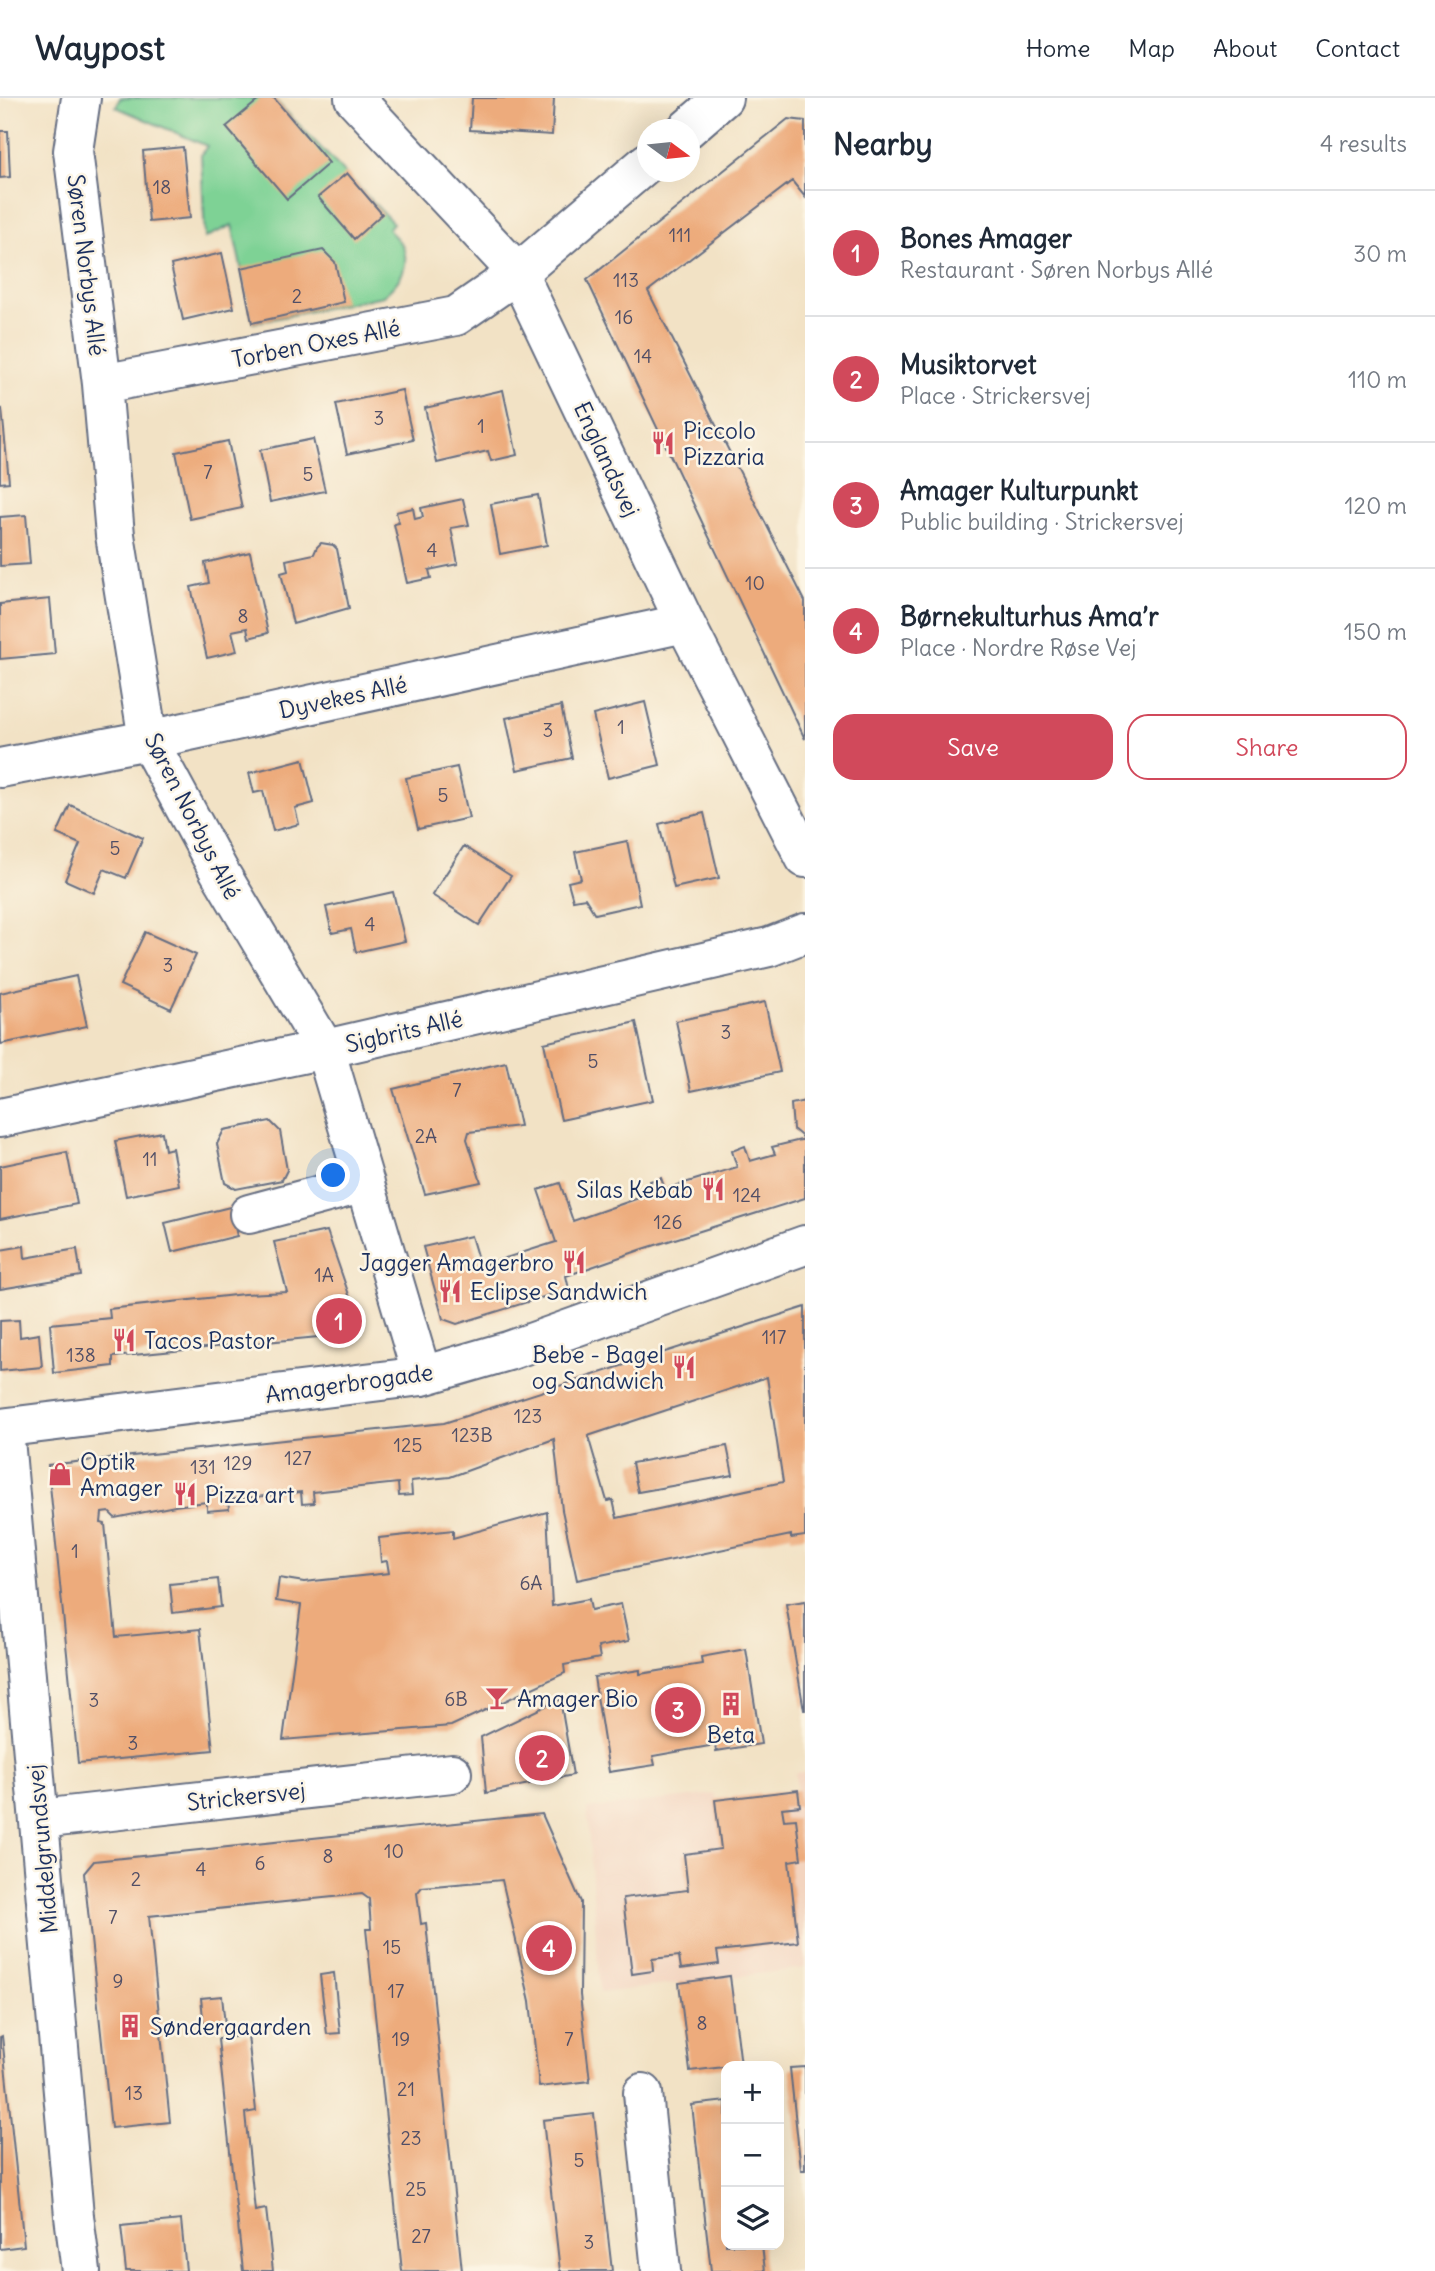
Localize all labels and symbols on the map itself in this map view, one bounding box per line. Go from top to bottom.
north arrow [637,119,700,182]
street label: Søren Norbys Allé [61,173,113,357]
house number: 18 [153,175,171,199]
house number: 111 [669,223,691,247]
house number: 113 [613,268,639,292]
house number: 2 [292,284,302,308]
house number: 16 [615,305,633,329]
street label: Torben Oxes Allé [229,312,403,374]
house number: 14 [634,344,652,368]
street label: Englandsvej [568,397,646,521]
house number: 3 [374,406,384,430]
house number: 1 [477,414,485,438]
place label: Piccolo Pizzaria [683,416,765,471]
restaurant icon: Piccolo Pizzaria [649,429,677,457]
house number: 7 [203,460,213,484]
house number: 5 [303,462,313,486]
house number: 4 [427,538,438,562]
house number: 10 [745,571,765,595]
house number: 8 [238,604,248,628]
street label: Dyvekes Allé [276,669,410,725]
house number: 1 [617,715,625,739]
house number: 3 [543,718,553,742]
street label: Søren Norbys Allé [139,728,247,904]
house number: 5 [438,783,448,807]
house number: 5 [110,836,120,860]
house number: 4 [365,912,376,936]
house number: 3 [163,953,173,977]
street label: Sigbrits Allé [343,1003,465,1059]
house number: 3 [721,1020,731,1044]
house number: 5 [588,1049,598,1073]
house number: 7 [452,1078,462,1102]
house number: 2A [415,1124,437,1148]
house number: 11 [142,1147,158,1171]
your location [316,1158,350,1192]
place label: Silas Kebab [576,1175,693,1204]
restaurant icon: Silas Kebab [699,1175,727,1203]
house number: 124 [733,1183,761,1207]
house number: 126 [654,1210,682,1234]
place label: Jagger Amagerbro [359,1248,554,1277]
restaurant icon: Jagger Amagerbro [560,1248,588,1276]
house number: 1A [314,1263,334,1287]
restaurant icon: Eclipse Sandwich [436,1277,464,1305]
place label: Eclipse Sandwich [470,1277,648,1306]
pin: 1 [316,1295,362,1347]
house number: 117 [762,1325,786,1349]
restaurant icon: Tacos Pastor [110,1326,138,1354]
place label: Tacos Pastor [144,1326,275,1355]
place label: Bebe - Bagel og Sandwich [532,1340,664,1395]
house number: 138 [66,1343,96,1367]
restaurant icon: Bebe - Bagel og Sandwich [670,1353,698,1381]
street label: Amagerbrogade [263,1357,435,1409]
house number: 123 [514,1404,542,1428]
house number: 123B [451,1423,493,1447]
house number: 125 [394,1433,422,1457]
house number: 127 [284,1446,312,1470]
place label: Optik Amager [80,1447,163,1502]
house number: 129 [224,1451,252,1475]
house number: 131 [190,1455,216,1479]
shop icon: Optik Amager [46,1460,74,1488]
restaurant icon: Pizza art [171,1480,199,1508]
place label: Pizza art [205,1480,295,1509]
house number: 1 [71,1539,79,1563]
house number: 6A [519,1571,543,1595]
bar icon: Amager Bio [483,1684,511,1712]
place label: Amager Bio [517,1684,638,1713]
pin: 3 [655,1684,701,1736]
house number: 6B [444,1687,468,1711]
house number: 3 [89,1688,99,1712]
building icon: Beta [717,1690,745,1718]
place label: Beta [707,1720,755,1749]
house number: 3 [128,1731,138,1755]
pin: 2 [519,1732,565,1784]
street label: Middelgrundsvej [20,1763,64,1935]
street label: Strickersvej [185,1775,307,1817]
house number: 10 [384,1839,404,1863]
house number: 8 [323,1844,333,1868]
house number: 6 [255,1851,265,1875]
house number: 4 [196,1857,207,1881]
house number: 2 [131,1867,141,1891]
house number: 7 [108,1905,118,1929]
pin: 4 [526,1922,572,1974]
house number: 15 [383,1935,401,1959]
house number: 9 [113,1969,123,1993]
house number: 17 [388,1979,404,2003]
house number: 8 [697,2011,707,2035]
building icon: Søndergaarden [116,2012,144,2040]
place label: Søndergaarden [150,2012,311,2041]
house number: 19 [392,2027,410,2051]
house number: 7 [564,2027,574,2051]
house number: 21 [397,2077,415,2101]
house number: 13 [125,2081,143,2105]
house number: 23 [400,2126,422,2150]
house number: 5 [574,2148,584,2172]
house number: 25 [405,2177,427,2201]
house number: 27 [411,2224,431,2248]
house number: 3 [584,2230,594,2254]

